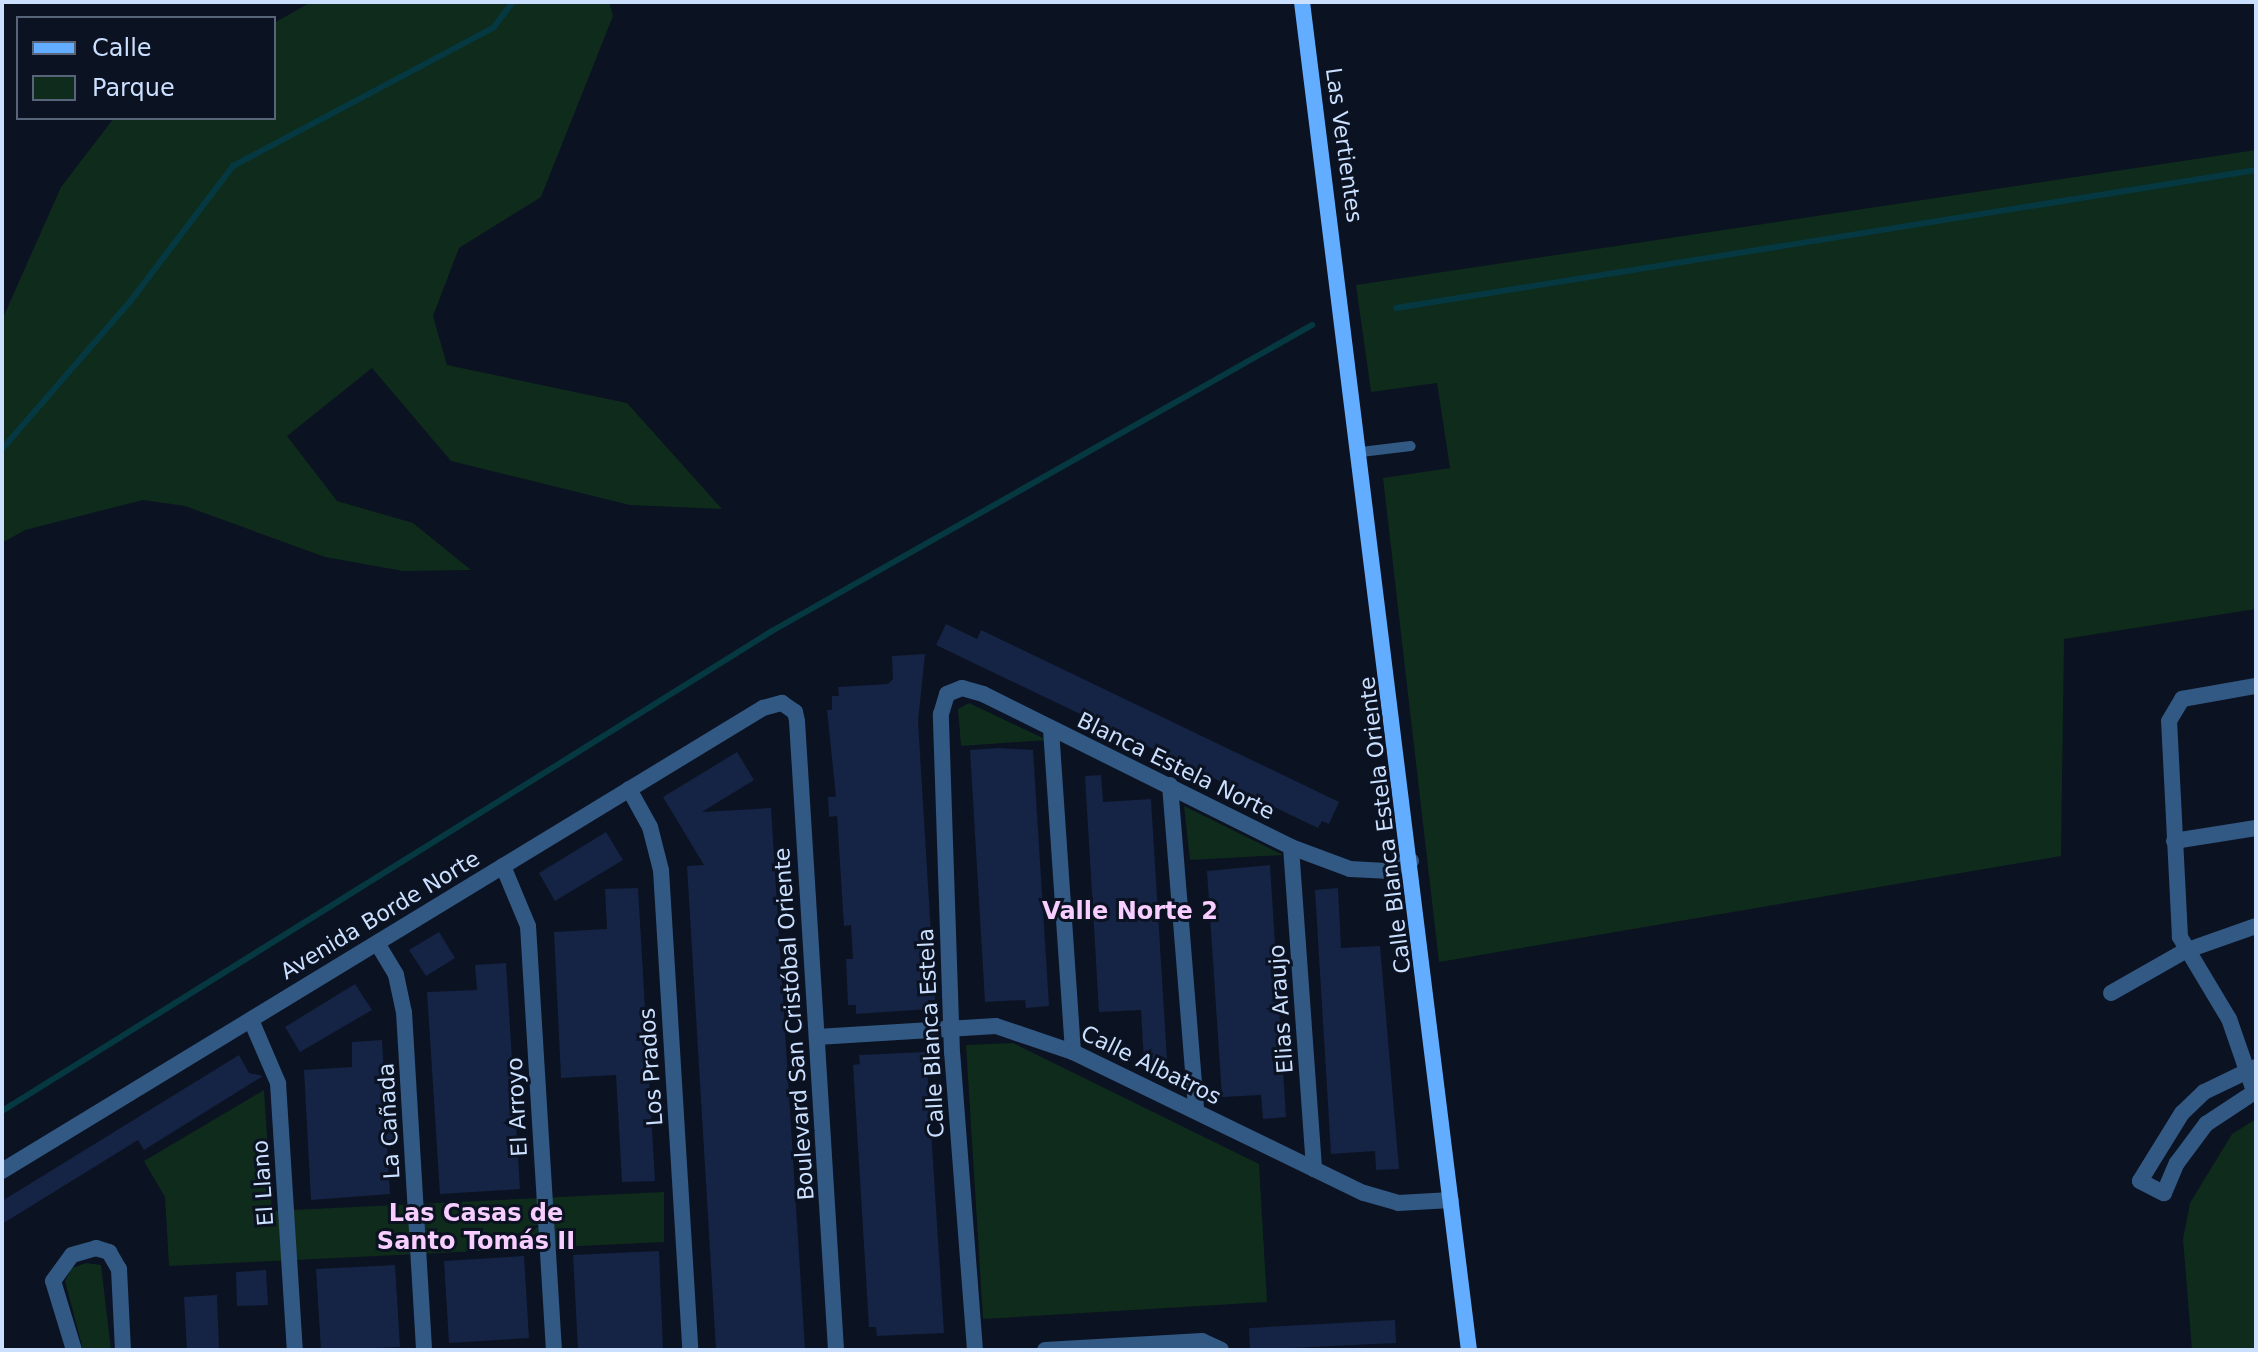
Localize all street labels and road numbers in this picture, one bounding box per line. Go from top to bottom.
street label: Las Vertientes [1320,66,1368,224]
street label: Calle Blanca Estela Oriente [1354,675,1416,975]
street label: Blanca Estela Norte [1073,707,1279,825]
street label: Avenida Borde Norte [276,845,484,985]
street label: Boulevard San Cristóbal Oriente [769,847,819,1201]
street label: Calle Blanca Estela [912,927,950,1139]
street label: Elias Araujo [1263,944,1299,1074]
street label: Los Prados [634,1007,668,1127]
street label: Calle Albatros [1077,1020,1225,1110]
street label: El Arroyo [501,1057,533,1157]
street label: La Cañada [373,1062,405,1180]
street label: El Llano [247,1139,279,1227]

